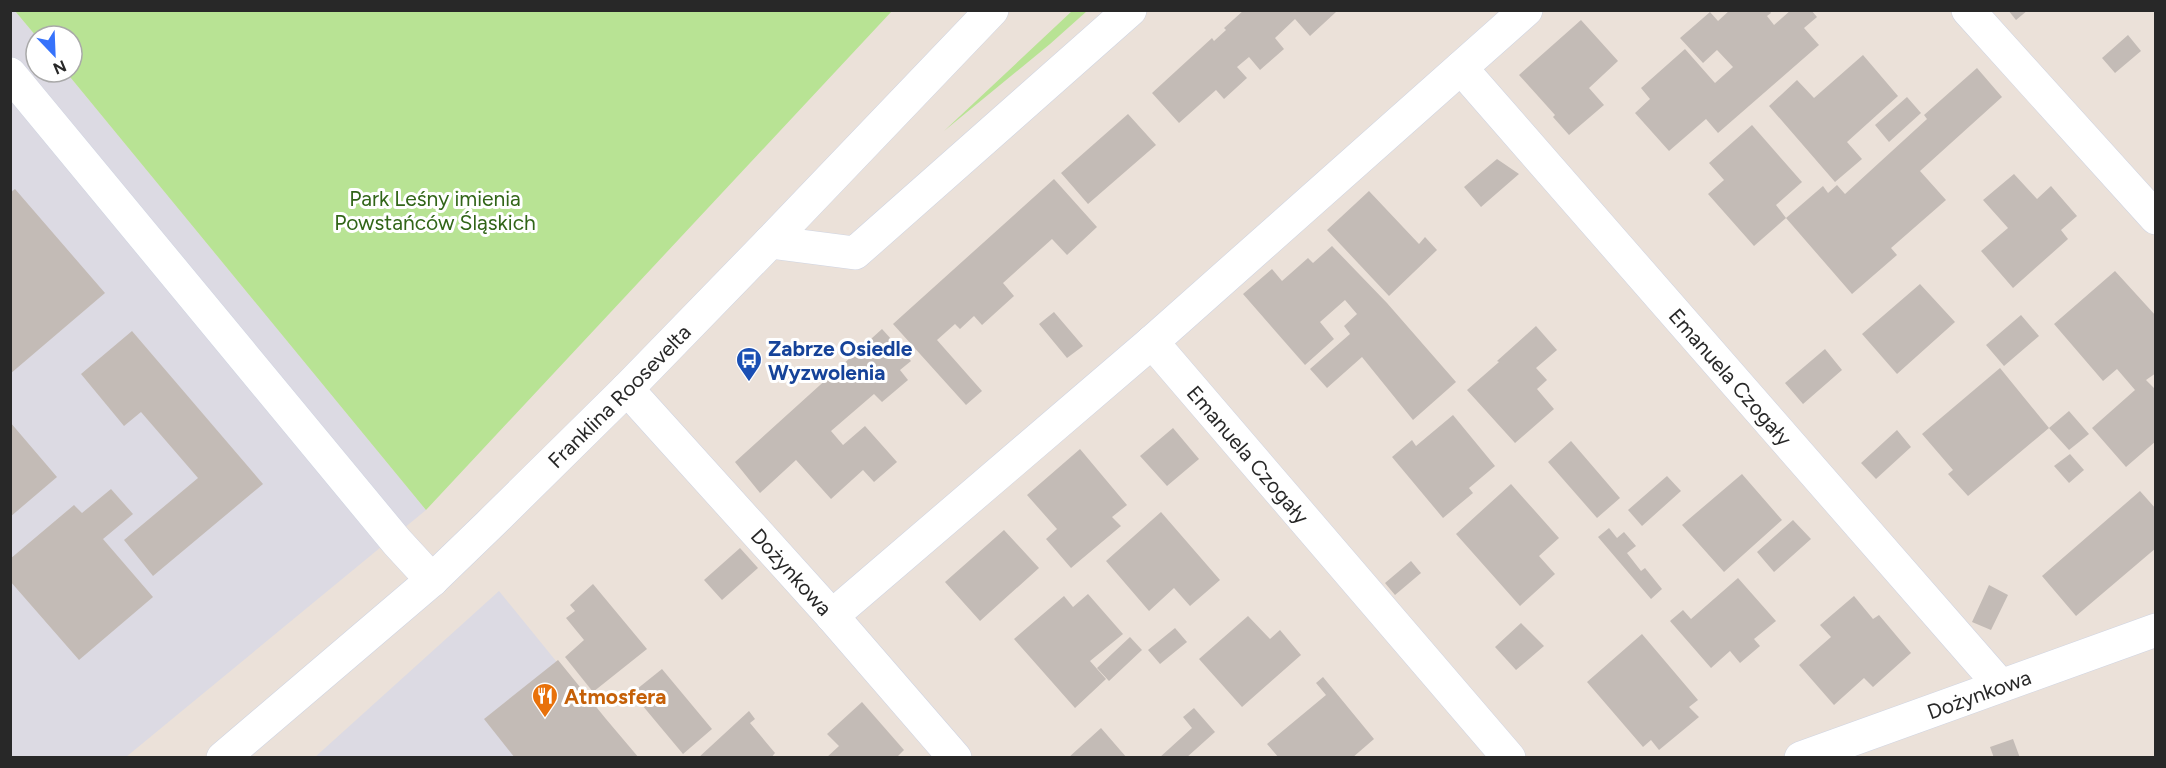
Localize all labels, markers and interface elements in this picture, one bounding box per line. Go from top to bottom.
north arrow [24,24,84,84]
text: N [50,56,69,79]
park label: Park Leśny imienia Powstańców Śląskich [334,186,536,235]
street label: Emanuela Czogały [1664,303,1797,451]
street label: Franklina Roosevelta [542,319,696,473]
place label: Zabrze Osiedle Wyzwolenia [768,336,913,385]
bus stop icon: Zabrze Osiedle Wyzwolenia [734,345,764,383]
street label: Emanuela Czogały [1182,380,1315,529]
street label: Dożynkowa [746,523,838,620]
street label: Dożynkowa [1923,664,2034,724]
restaurant icon: Atmosfera [530,681,560,719]
place label: Atmosfera [564,684,667,709]

